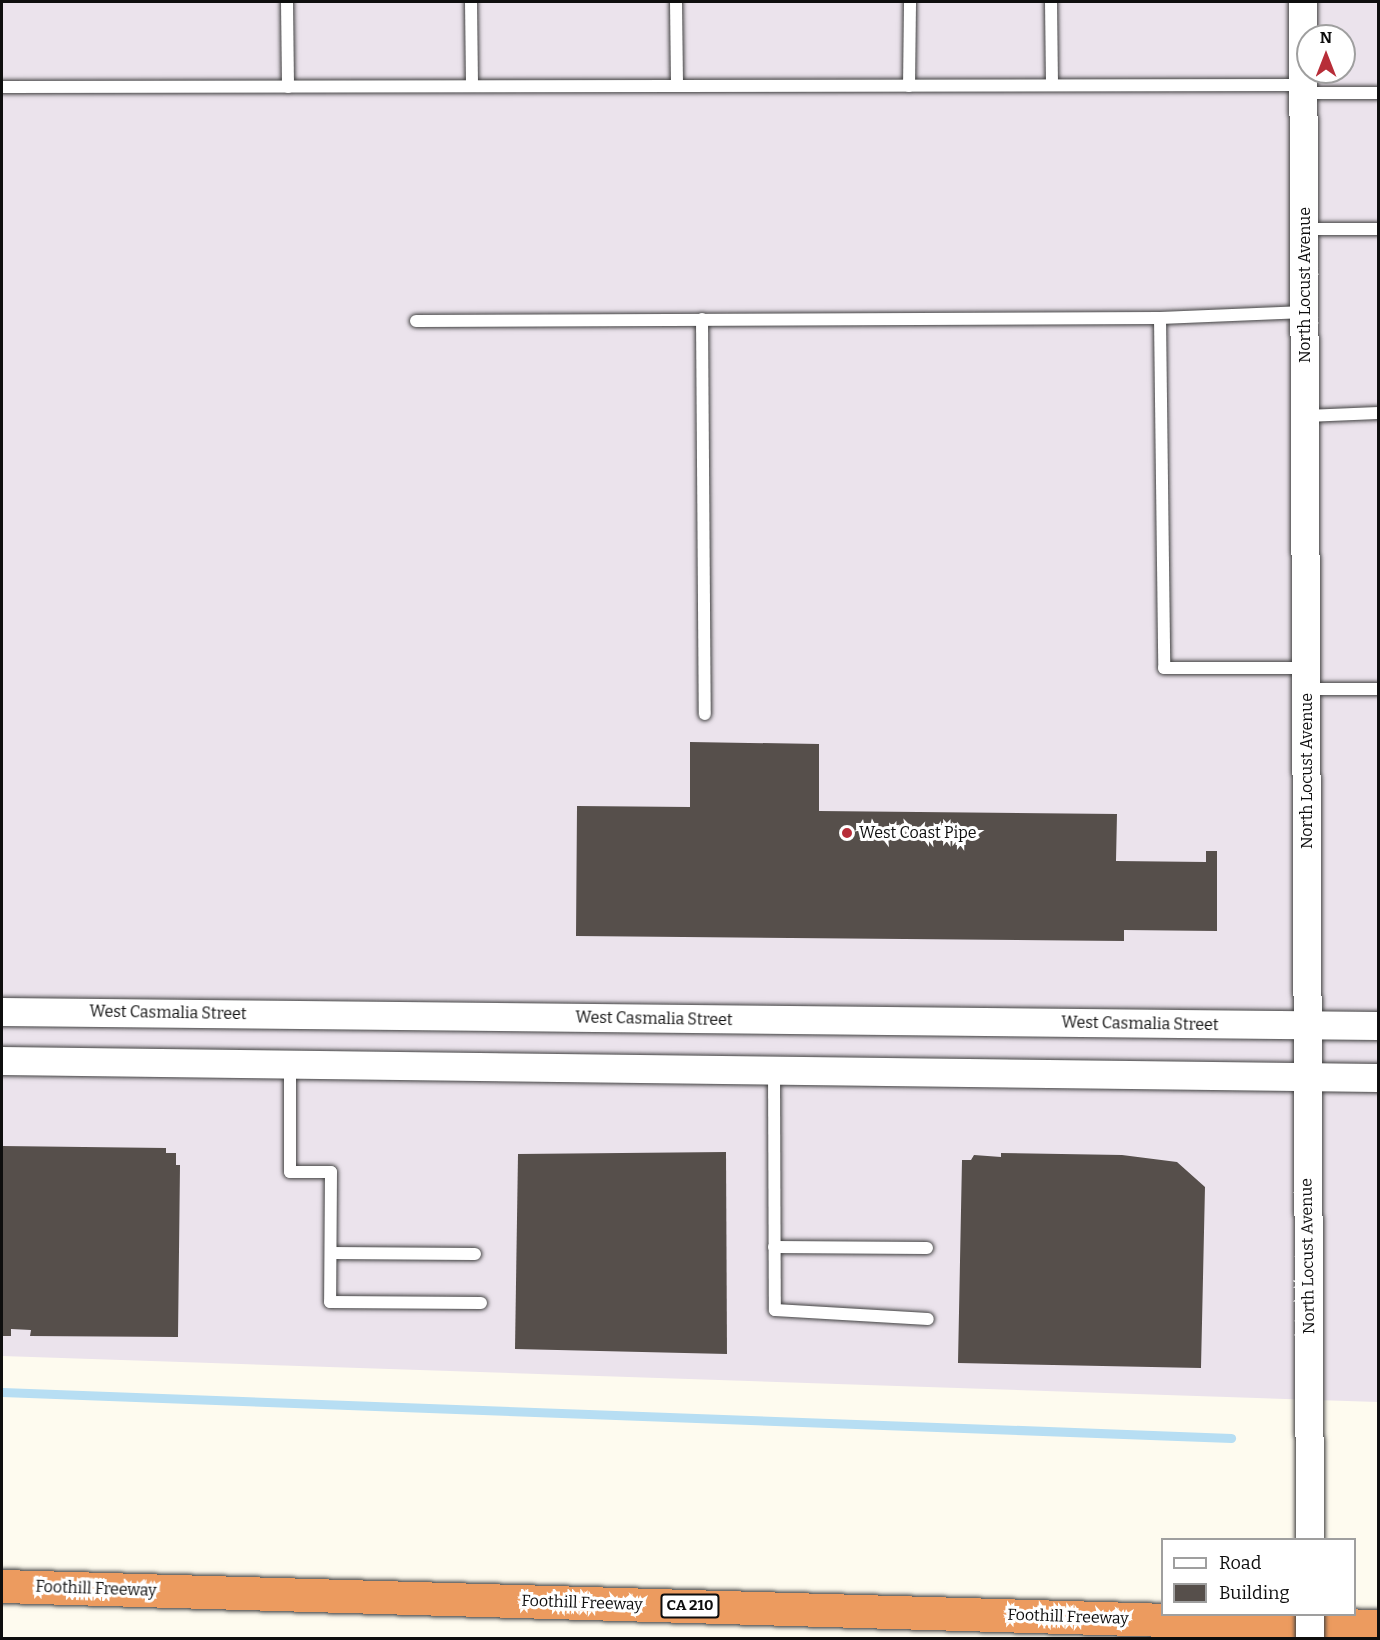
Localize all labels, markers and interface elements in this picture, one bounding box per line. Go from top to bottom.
north arrow [1296,24,1356,84]
text: N [1320,28,1332,47]
street label: North Locust Avenue [1295,207,1315,363]
street label: North Locust Avenue [1297,693,1317,849]
place label: West Coast Pipe [859,823,977,843]
marker: West Coast Pipe [840,826,854,840]
street label: West Casmalia Street [89,1002,247,1024]
street label: West Casmalia Street [575,1008,733,1030]
street label: West Casmalia Street [1061,1013,1219,1035]
street label: North Locust Avenue [1297,1178,1319,1334]
legend [1161,1538,1356,1616]
text: Road [1219,1552,1261,1574]
street label: Foothill Freeway [35,1577,157,1601]
text: Building [1219,1582,1290,1604]
street label: Foothill Freeway [521,1591,643,1615]
road number: CA 210 [660,1594,720,1618]
street label: Foothill Freeway [1007,1605,1129,1629]

